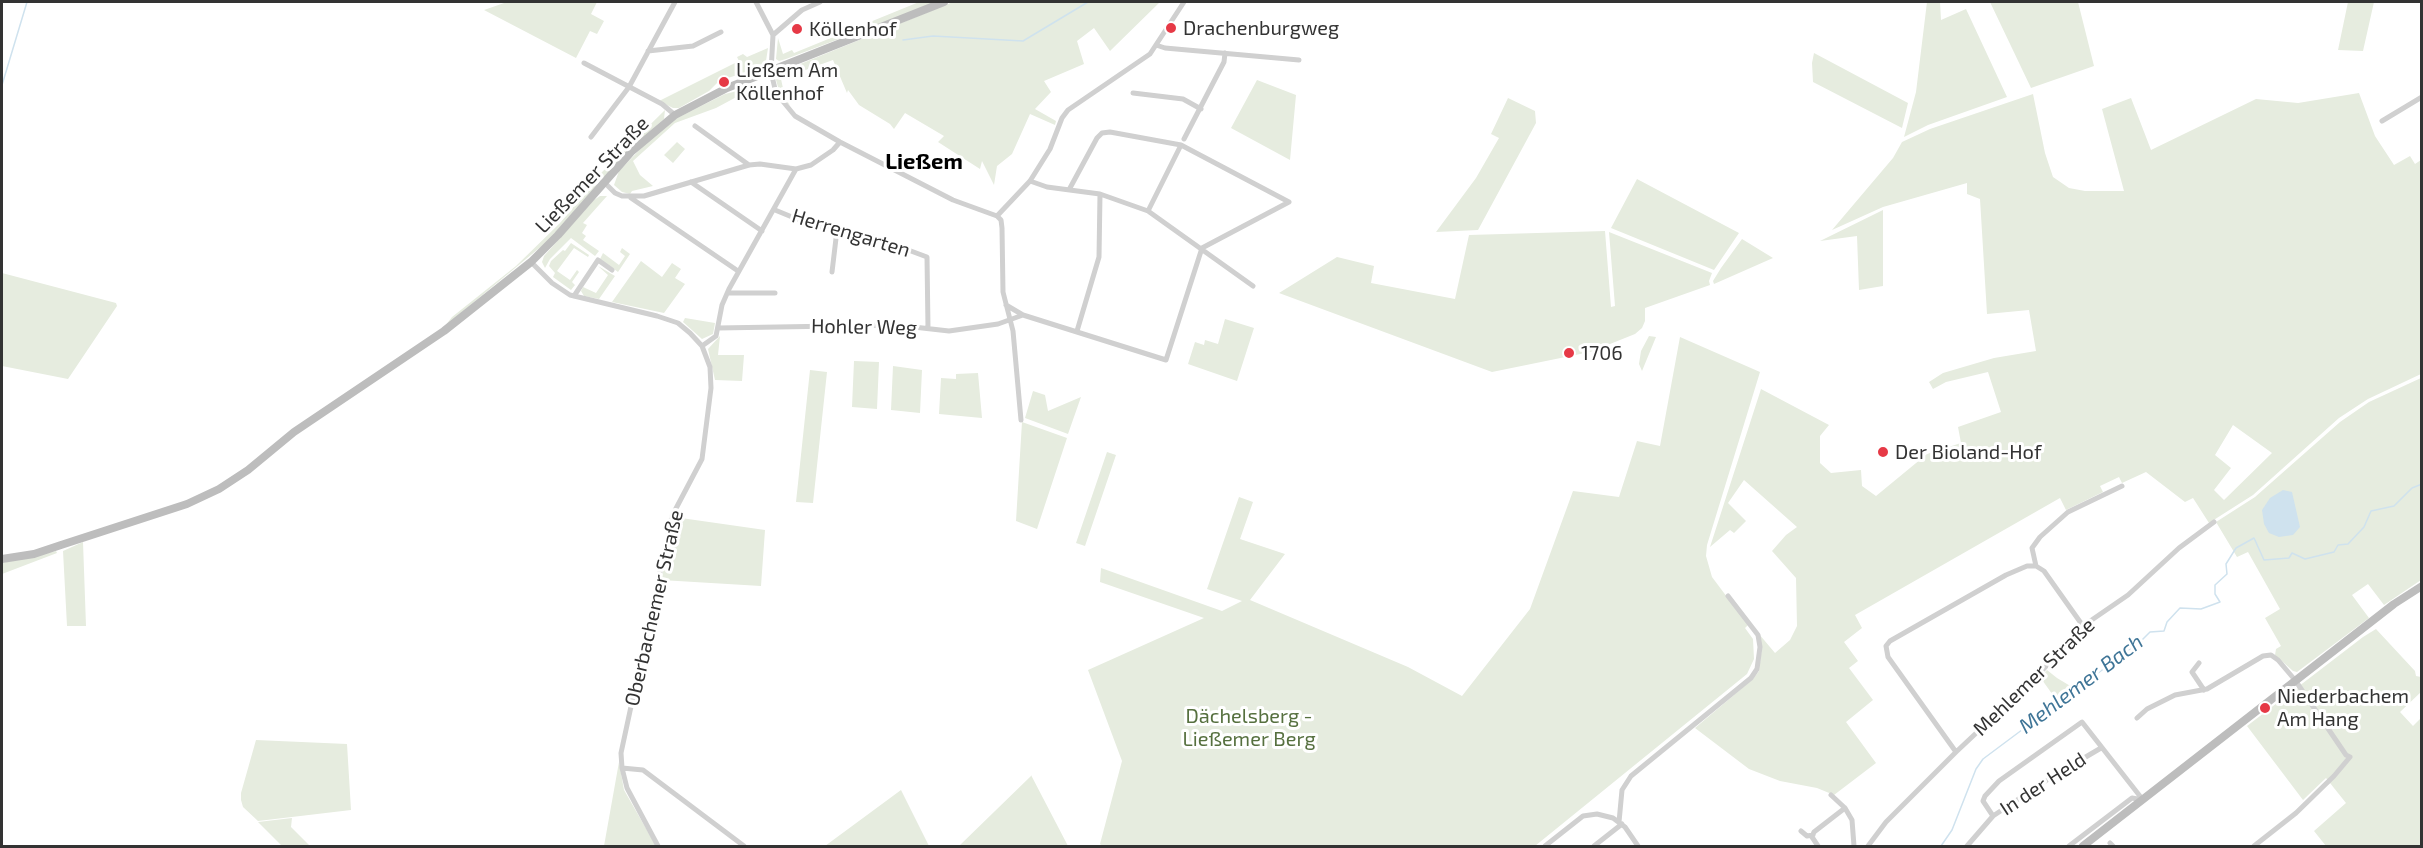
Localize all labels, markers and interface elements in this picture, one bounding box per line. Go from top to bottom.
place label: Drachenburgweg [1183,16,1339,40]
place label: Köllenhof [809,17,897,41]
marker: Drachenburgweg [1164,21,1178,35]
marker: Köllenhof [790,22,804,36]
place label: Ließem Am Köllenhof [736,58,838,105]
marker: Ließem Am Köllenhof [717,75,731,89]
street label: Ließemer Straße [530,112,654,238]
district label: Ließem [885,149,963,175]
street label: Herrengarten [789,204,913,262]
street label: Hohler Weg [811,314,917,340]
place label: 1706 [1581,341,1623,365]
marker: 1706 [1562,346,1576,360]
place label: Der Bioland-Hof [1895,440,2041,464]
marker: Der Bioland-Hof [1876,445,1890,459]
street label: Oberbachemer Straße [620,508,688,708]
street label: Mehlemer Straße [1968,613,2100,741]
water label: Mehlemer Bach [2014,629,2148,739]
place label: Niederbachem Am Hang [2277,684,2409,731]
marker: Niederbachem Am Hang [2258,701,2272,715]
park label: Dächelsberg - Ließemer Berg [1182,704,1316,751]
street label: In der Held [1996,747,2090,821]

